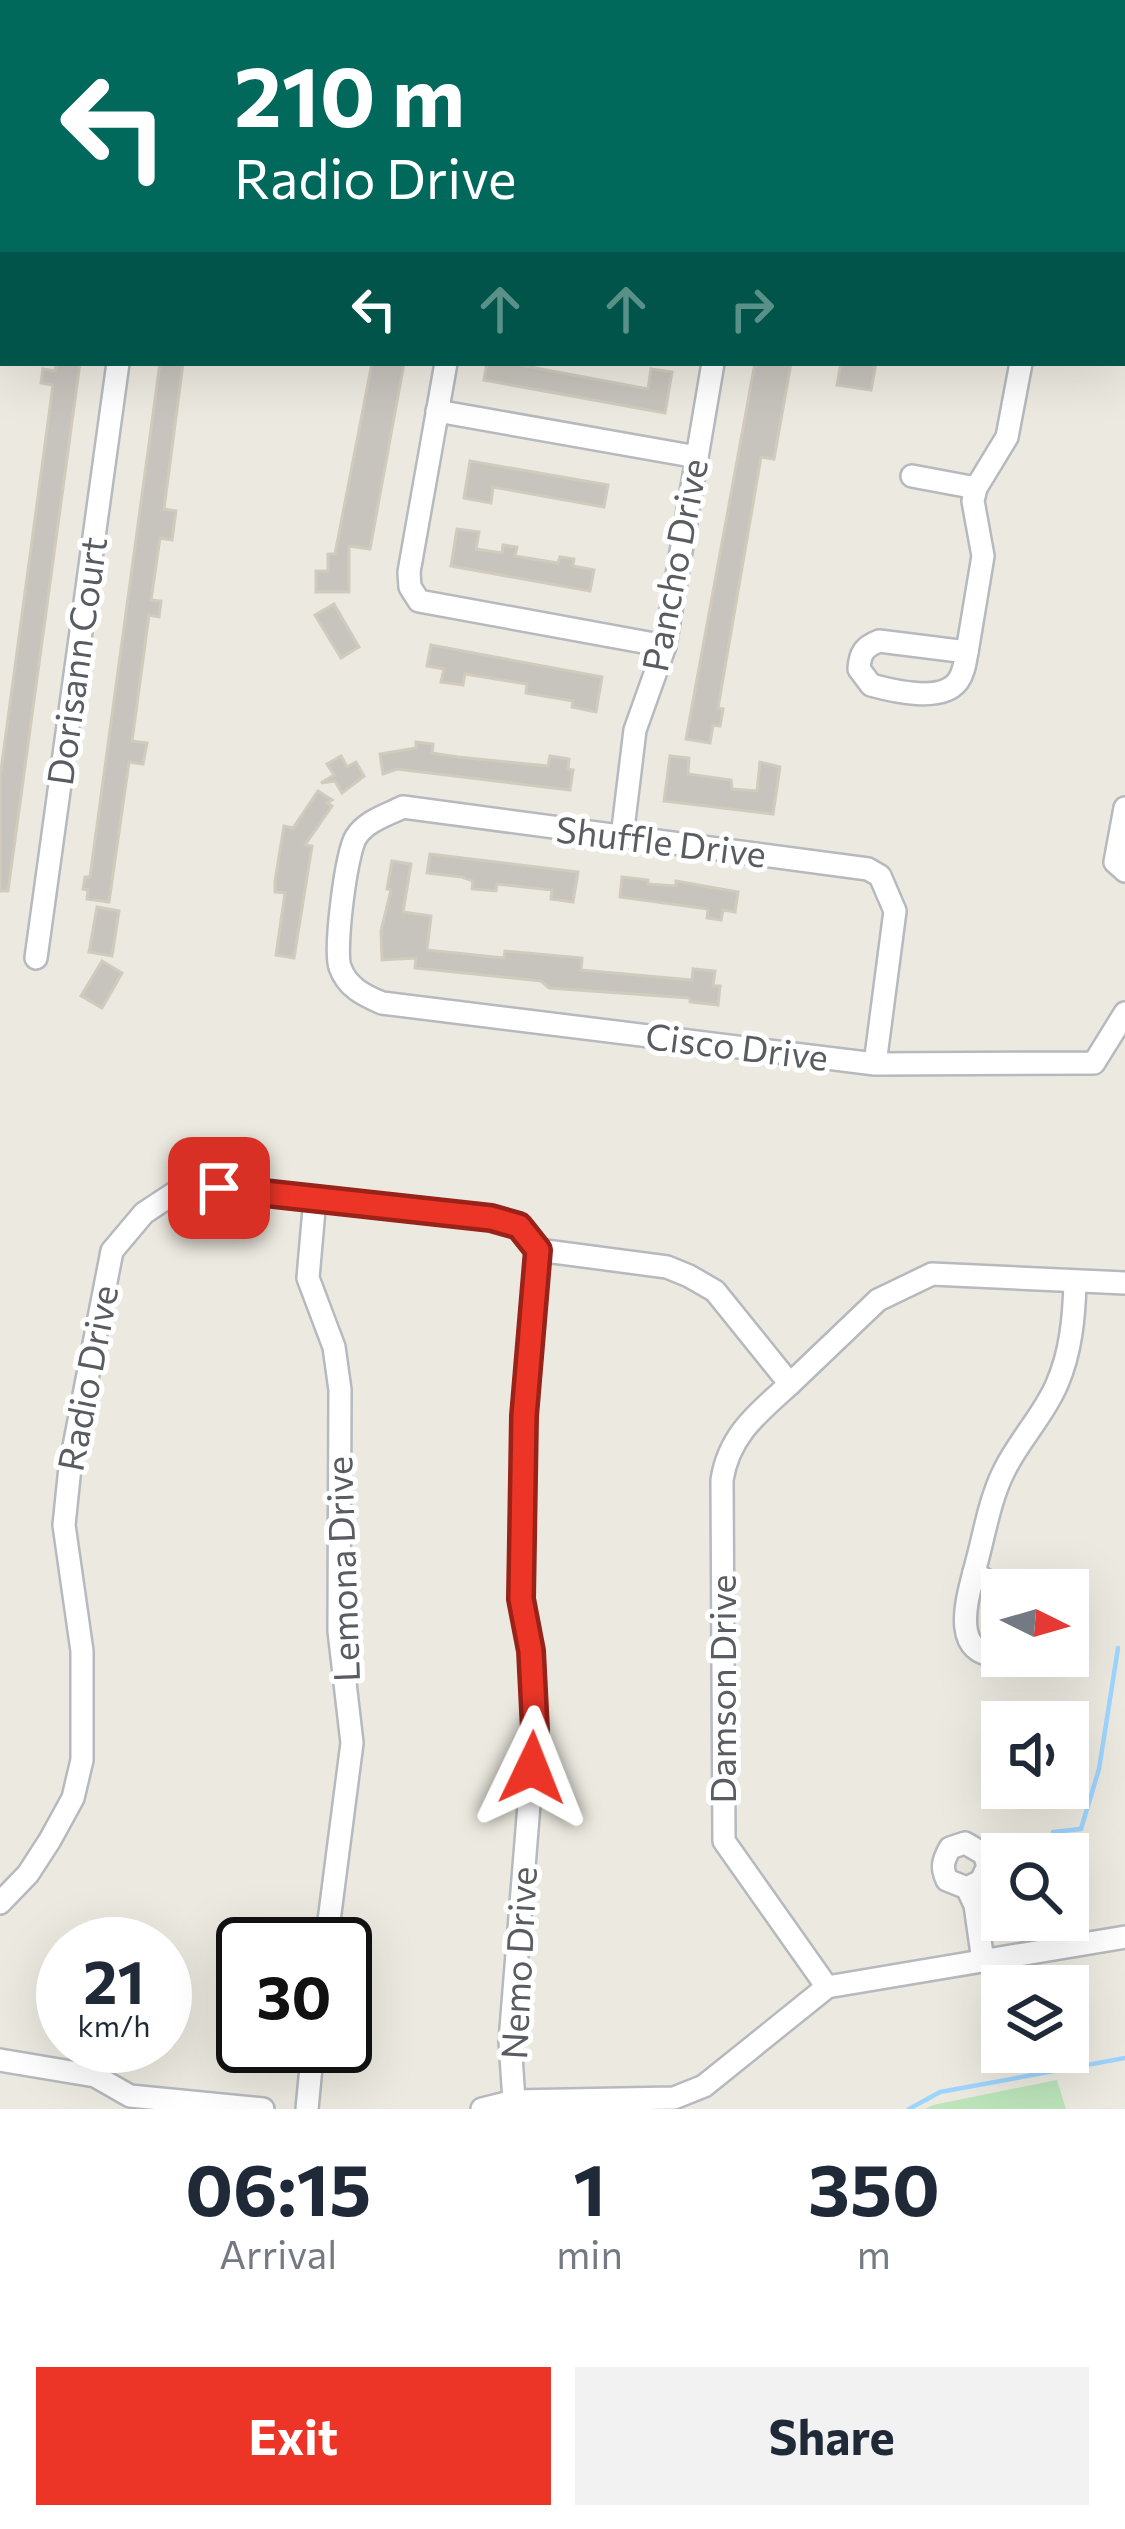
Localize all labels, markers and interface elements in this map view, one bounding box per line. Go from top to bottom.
text: 210 m [234,42,465,144]
icon: left [36,48,192,204]
text: Radio Drive [234,144,516,210]
icon: left [341,276,407,342]
icon: ahead [467,276,533,342]
icon: ahead [593,276,659,342]
icon: right [719,276,785,342]
street label: Pancho Drive [631,454,715,675]
street label: Dorisann Court [36,534,114,788]
street label: Shuffle Drive [554,805,769,875]
street label: Cisco Drive [644,1012,831,1078]
pin [168,1137,270,1239]
icon: arrive [186,1155,252,1221]
street label: Radio Drive [46,1281,126,1474]
street label: Lemona Drive [315,1455,367,1683]
north arrow [981,1569,1089,1677]
map controls [981,1569,1089,2073]
street label: Damson Drive [699,1574,743,1804]
button: sound [981,1701,1089,1809]
position arrow [469,1705,595,1831]
button: search [981,1833,1089,1941]
street label: Nemo Drive [490,1865,544,2060]
speed limit sign: 30 [216,1917,372,2073]
text: 21 [83,1943,145,2016]
button: layers [981,1965,1089,2073]
text: km/h [78,2006,150,2043]
text: 06:15 [185,2143,371,2231]
text: 1 [573,2143,606,2231]
text: 350 [808,2143,940,2231]
text: Arrival [219,2229,337,2277]
text: min [556,2229,623,2277]
text: m [857,2229,891,2277]
button: Exit [36,2367,551,2505]
button: Share [575,2367,1089,2505]

